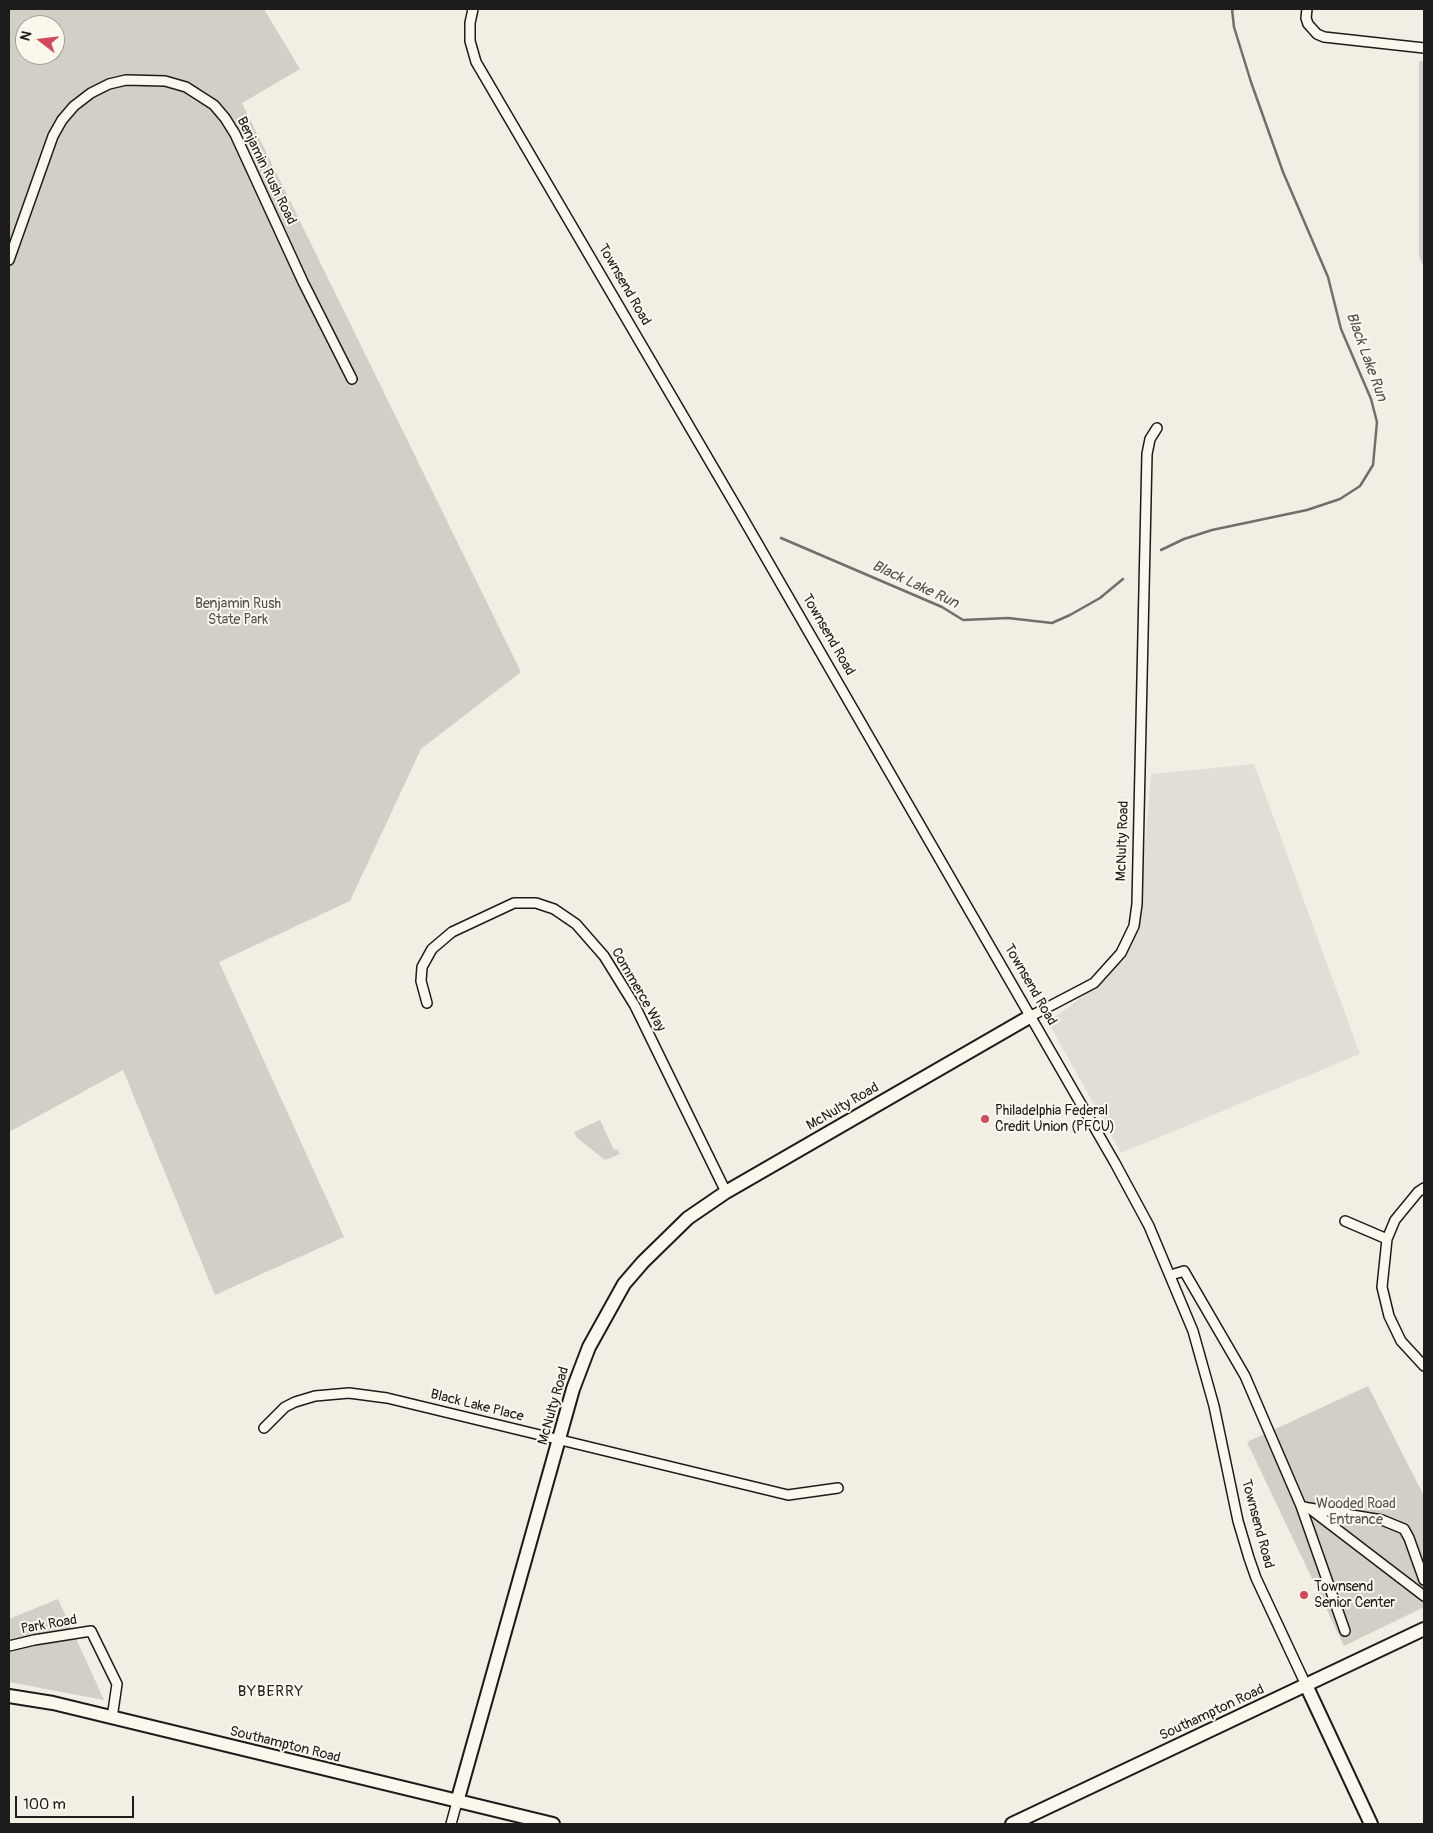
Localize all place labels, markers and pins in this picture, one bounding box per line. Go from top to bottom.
place label: Philadelphia Federal Credit Union (PFCU) [995,1103,1115,1136]
marker: Philadelphia Federal Credit Union (PFCU) [979,1113,991,1125]
place label: Townsend Senior Center [1314,1579,1395,1611]
marker: Townsend Senior Center [1298,1589,1310,1601]

